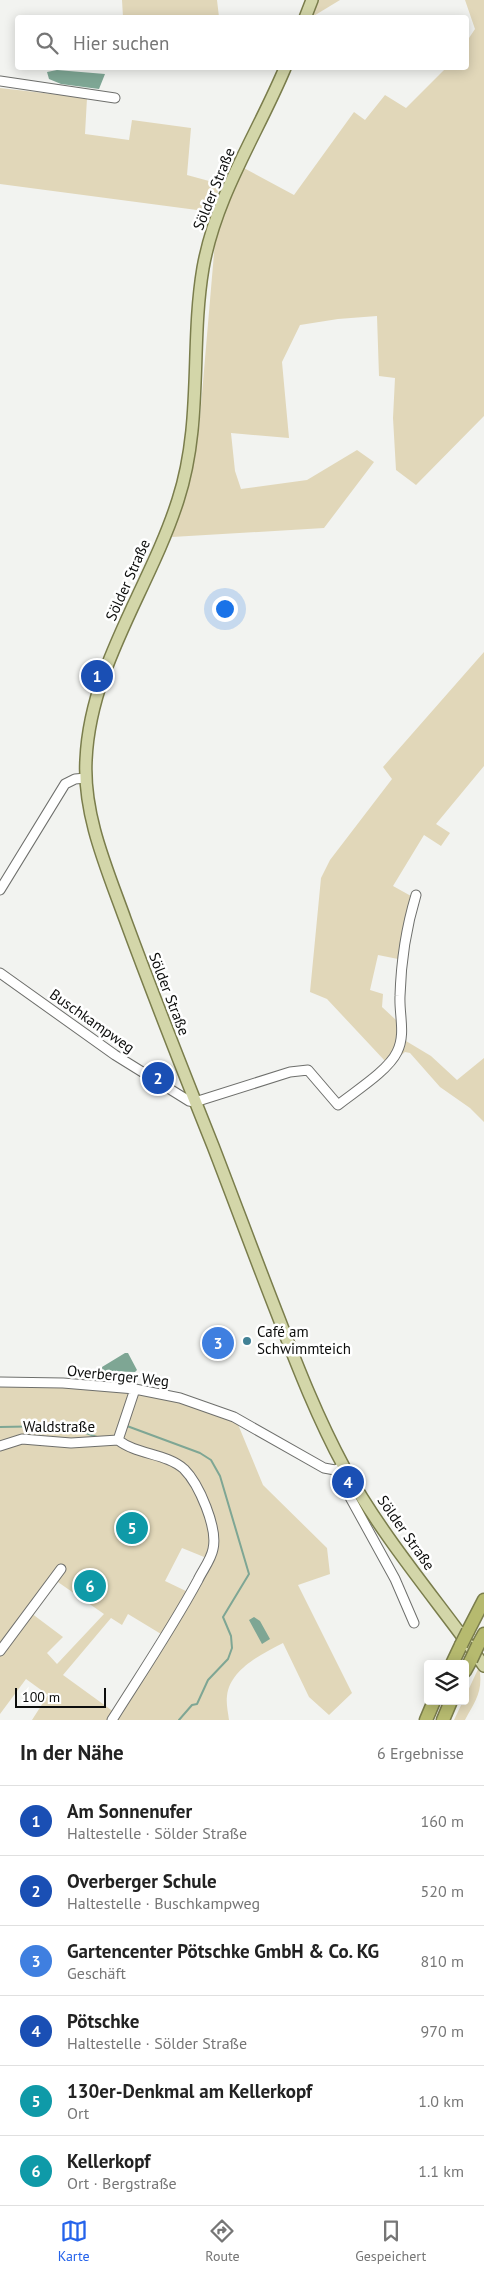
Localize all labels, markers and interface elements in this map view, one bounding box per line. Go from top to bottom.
search box [15,15,469,70]
icon: search [33,29,61,57]
text: Hier suchen [73,31,169,55]
street label: Sölder Straße [188,145,239,233]
street label: Sölder Straße [101,536,154,624]
your location [212,596,238,622]
pin: 1 [81,657,113,695]
street label: Sölder Straße [145,950,194,1038]
street label: Buschkampweg [46,984,138,1057]
pin: 2 [142,1059,174,1097]
place label: Café am Schwimmteich [257,1322,351,1358]
pin: 3 [202,1324,234,1362]
marker: Café am Schwimmteich [241,1335,253,1347]
street label: Overberger Weg [66,1361,170,1390]
street label: Waldstraße [23,1417,95,1436]
pin: 4 [332,1463,364,1501]
street label: Sölder Straße [374,1492,439,1574]
pin: 5 [116,1509,148,1547]
pin: 6 [74,1567,106,1605]
map controls [424,1660,469,1705]
button: layers [424,1660,469,1705]
scale bar [15,1685,106,1708]
text: 100 m [22,1688,60,1706]
text: In der Nähe [20,1739,124,1766]
text: 6 Ergebnisse [377,1743,464,1763]
text: Am Sonnenufer [67,1799,192,1823]
text: 1 [31,1811,41,1831]
text: 160 m [421,1811,464,1831]
text: Haltestelle · Sölder Straße [67,1823,247,1843]
text: Overberger Schule [67,1869,217,1893]
text: 2 [31,1881,41,1901]
text: 520 m [421,1881,464,1901]
text: Haltestelle · Buschkampweg [67,1893,260,1913]
text: Gartencenter Pötschke GmbH & Co. KG [67,1939,379,1963]
text: 3 [31,1951,41,1971]
text: 810 m [421,1951,464,1971]
text: Geschäft [67,1963,126,1983]
text: Pötschke [67,2009,139,2033]
text: 4 [31,2021,41,2041]
text: 970 m [421,2021,464,2041]
text: Haltestelle · Sölder Straße [67,2033,247,2053]
text: 130er-Denkmal am Kellerkopf [67,2079,312,2103]
text: 5 [31,2091,41,2111]
text: 1.0 km [418,2091,464,2111]
text: Ort [67,2103,89,2123]
text: Kellerkopf [67,2149,150,2173]
text: 6 [31,2161,41,2181]
text: 1.1 km [418,2161,464,2181]
text: Ort · Bergstraße [67,2173,177,2193]
tab: Karte [58,2217,90,2265]
tab: Route [205,2217,240,2265]
tab: Gespeichert [355,2217,426,2265]

